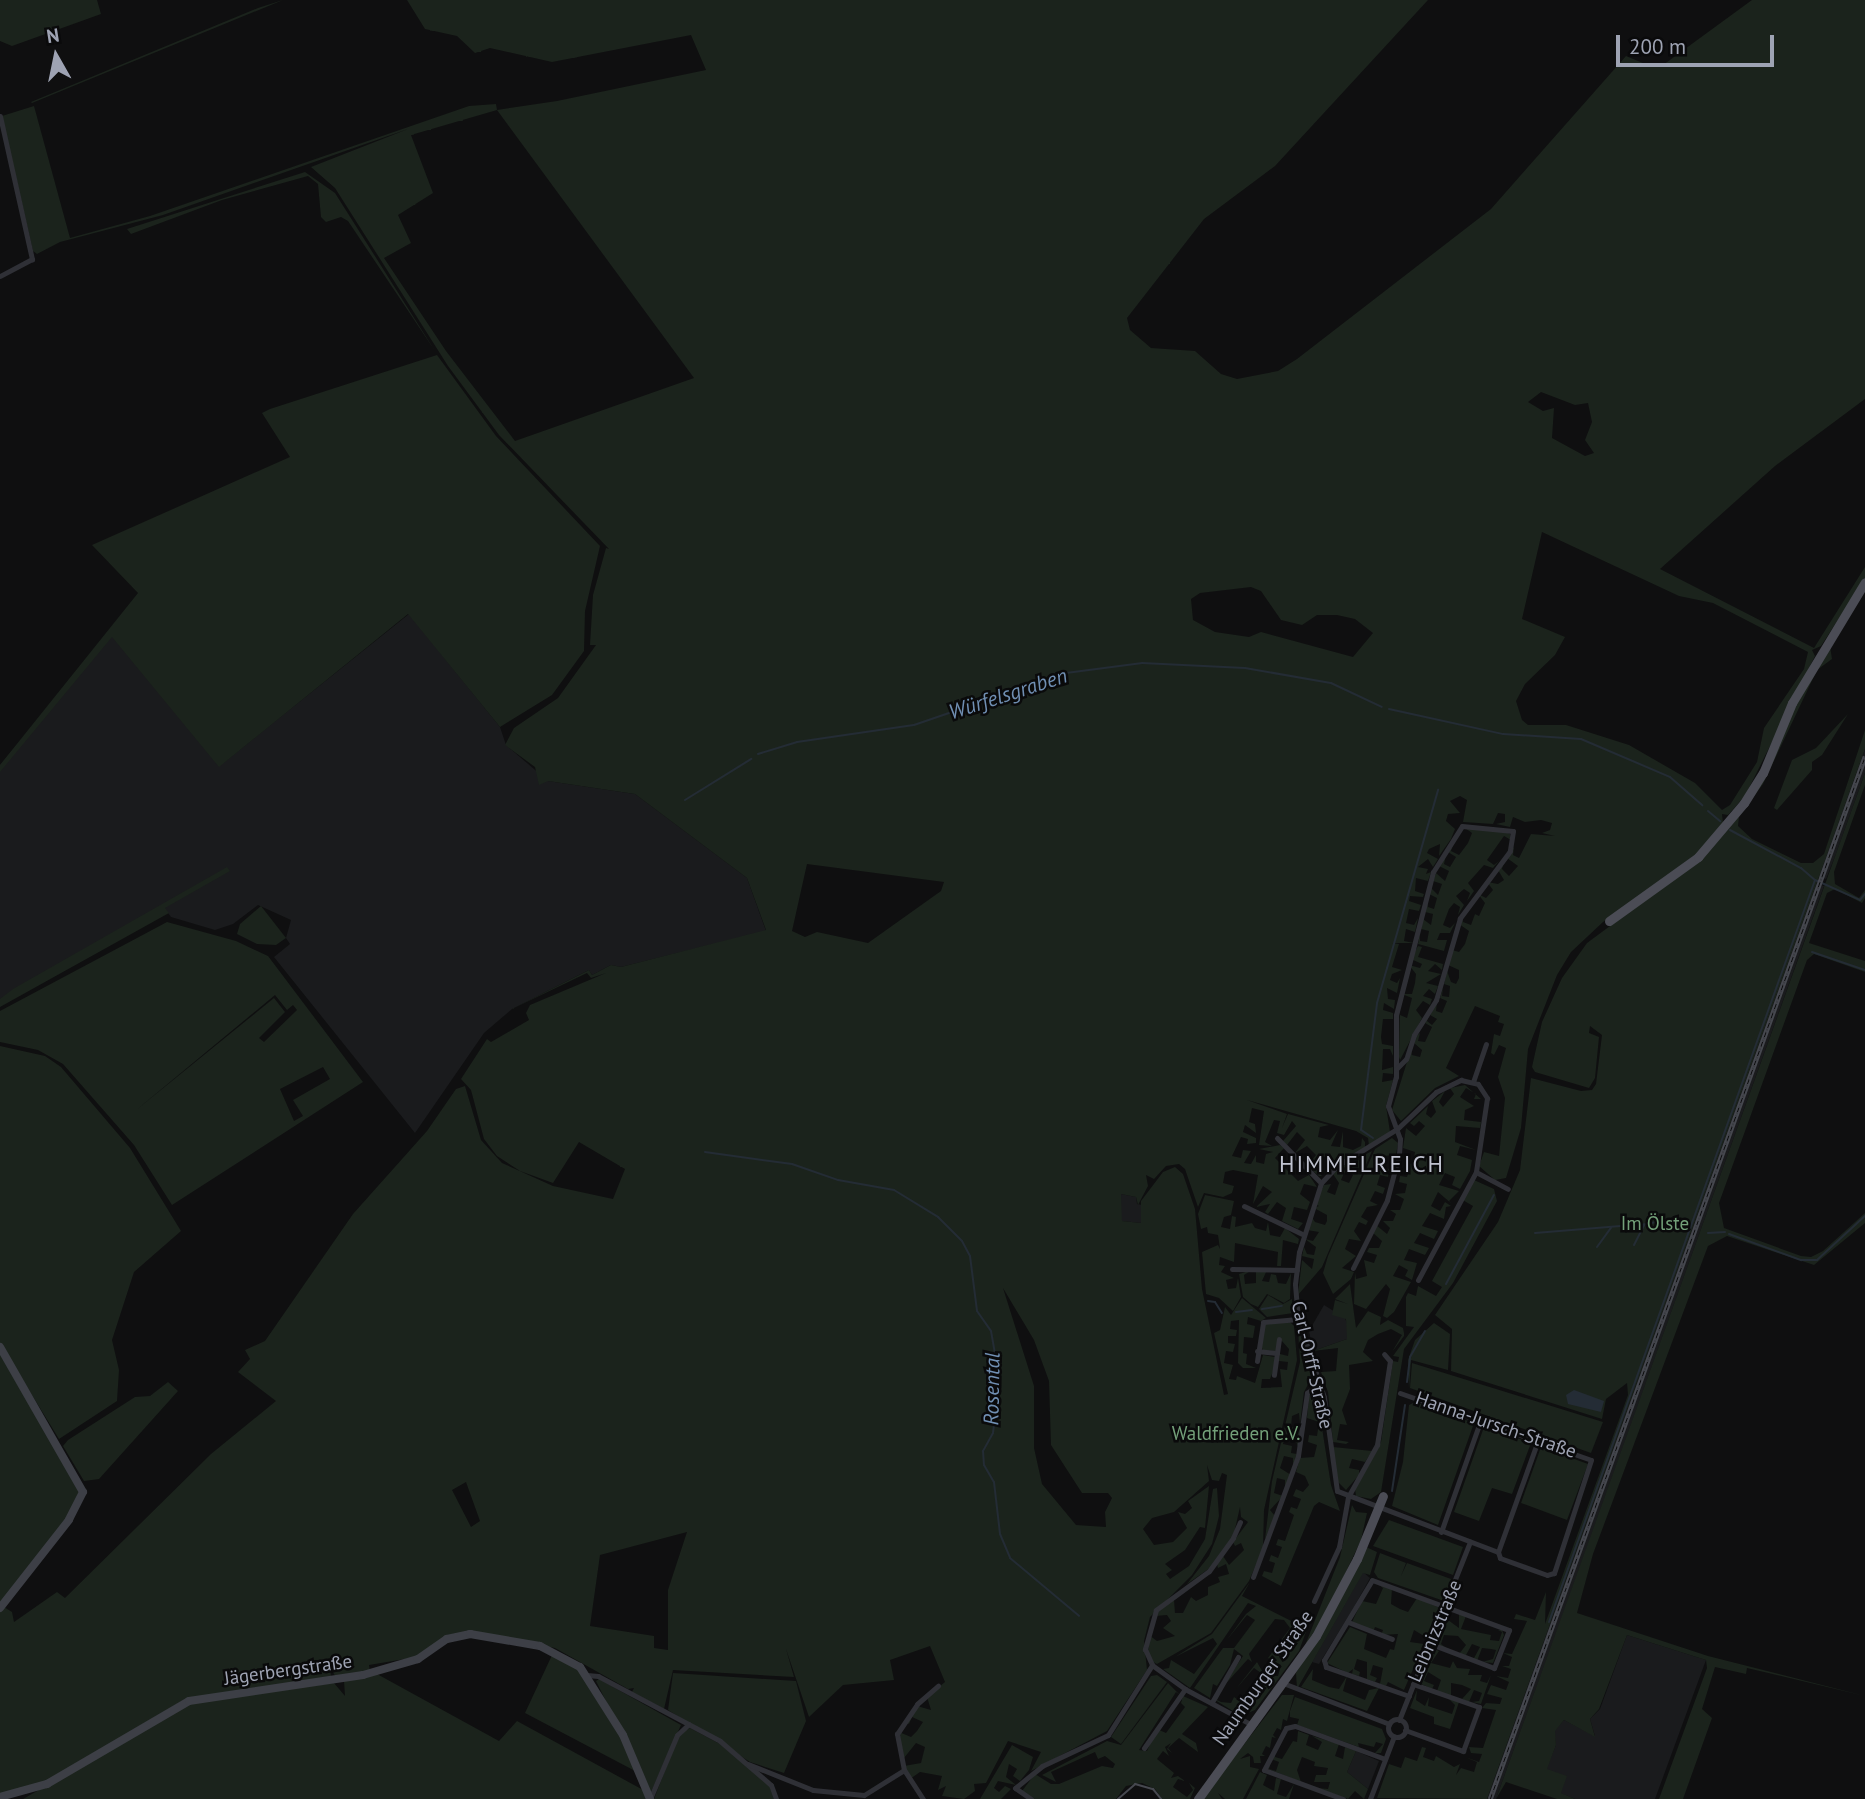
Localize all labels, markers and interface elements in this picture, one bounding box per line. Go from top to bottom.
north arrow [21,21,91,91]
scale bar [1620,21,1778,65]
text: N [45,22,61,48]
text: 200 m [1629,33,1686,60]
water label: Würfelsgraben [946,663,1070,725]
district label: HIMMELREICH [1280,1150,1444,1178]
park label: Im Ölste [1621,1213,1689,1235]
street label: Carl-Orff-Straße [1286,1299,1338,1431]
water label: Rosental [979,1352,1005,1426]
street label: Hanna-Jursch-Straße [1413,1387,1579,1463]
park label: Waldfrieden e.V. [1172,1423,1300,1445]
street label: Leibnizstraße [1403,1576,1467,1686]
street label: Naumburger Straße [1208,1606,1318,1750]
street label: Jägerbergstraße [223,1650,353,1690]

